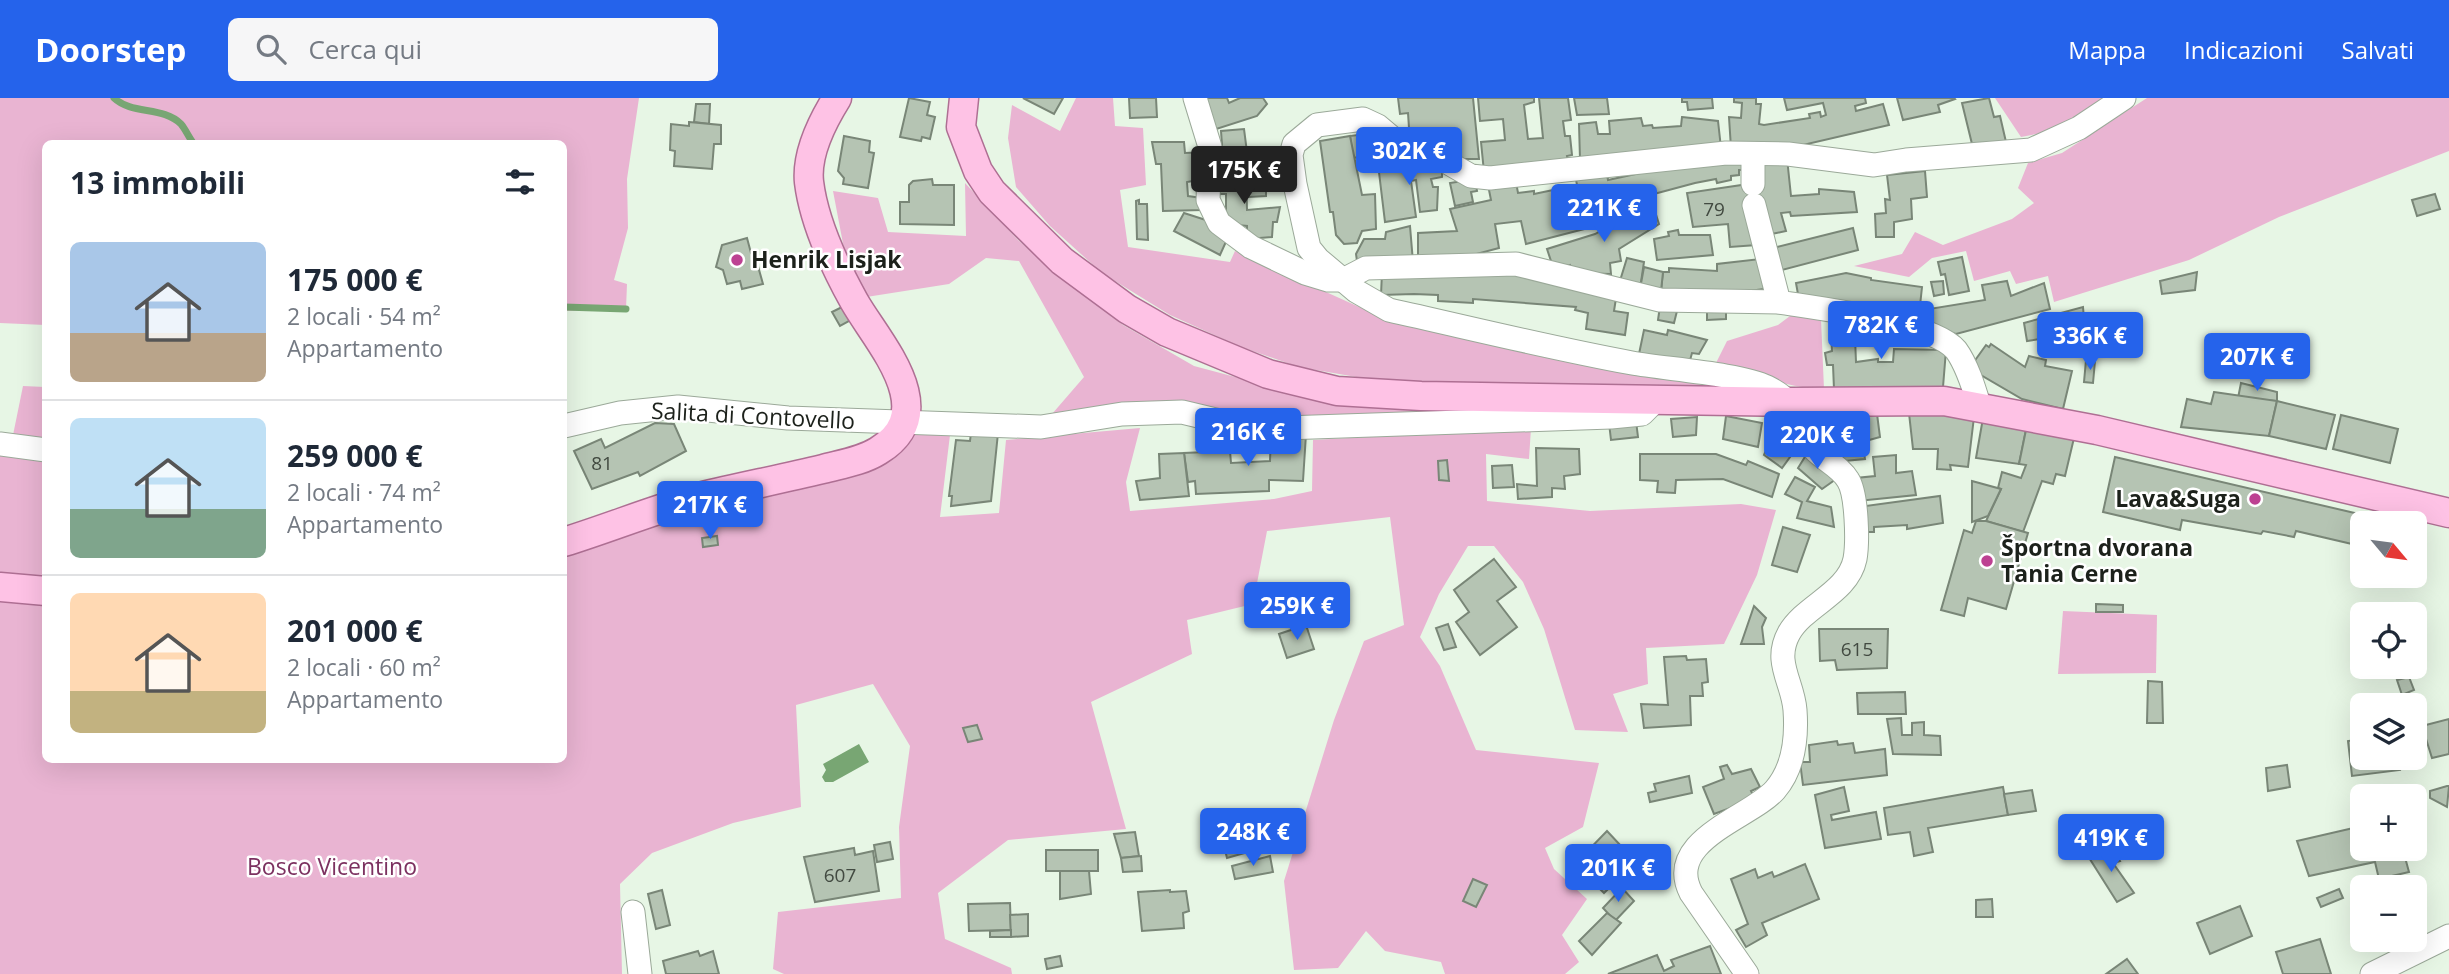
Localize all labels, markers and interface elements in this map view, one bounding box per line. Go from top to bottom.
search box [228,18,718,81]
text: Doorstep [35,27,186,72]
icon: search [252,30,290,68]
text: Cerca qui [308,31,422,67]
text: Mappa [2068,33,2146,66]
text: Indicazioni [2184,33,2304,66]
text: Salvati [2342,33,2414,66]
pin: 302K € [1352,127,1466,187]
text: 302K € [1372,134,1446,166]
pin: 175K € [1187,146,1301,206]
text: 175K € [1207,153,1281,185]
text: 13 immobili [70,162,245,203]
icon: filters [501,163,539,201]
pin: 221K € [1547,184,1661,244]
text: 221K € [1567,191,1641,223]
house number: 79 [1703,196,1725,222]
place label: Henrik Lisjak [751,243,902,275]
marker: Henrik Lisjak [729,252,745,268]
text: 175 000 € [287,259,423,300]
icon: home [126,270,210,354]
text: 2 locali · 54 m² [287,300,441,332]
pin: 782K € [1824,302,1938,361]
text: 782K € [1844,308,1918,340]
pin: 336K € [2033,313,2147,372]
text: 336K € [2053,319,2127,351]
text: Appartamento [287,332,443,364]
pin: 207K € [2200,334,2314,393]
text: 207K € [2220,340,2294,372]
street label: Salita di Contovello [650,394,856,436]
pin: 216K € [1191,408,1305,468]
pin: 220K € [1760,412,1874,471]
text: 216K € [1211,415,1285,447]
text: 220K € [1780,418,1854,450]
text: 259 000 € [287,435,423,476]
icon: home [126,446,210,530]
house number: 81 [591,450,613,476]
text: 2 locali · 74 m² [287,476,441,508]
pin: 217K € [653,482,767,541]
place label: Lava&Suga [2115,482,2241,514]
text: 217K € [673,488,747,520]
marker: Lava&Suga [2247,491,2263,507]
text: Appartamento [287,508,443,540]
north arrow [2350,511,2427,588]
map controls [2350,511,2427,952]
place label: Športna dvorana Tania Cerne [2001,531,2193,589]
marker: Športna dvorana Tania Cerne [1979,553,1995,569]
pin: 259K € [1240,582,1354,642]
text: 259K € [1260,589,1334,621]
button: locate [2350,602,2427,679]
text: 201 000 € [287,610,423,651]
icon: home [126,621,210,705]
house number: 615 [1841,636,1873,662]
text: 2 locali · 60 m² [287,651,441,683]
text: Appartamento [287,683,443,715]
button: layers [2350,693,2427,770]
button: + [2350,784,2427,861]
pin: 248K € [1196,808,1310,868]
pin: 419K € [2054,814,2168,874]
text: 248K € [1216,815,1290,847]
text: 419K € [2074,821,2148,853]
pin: 201K € [1561,844,1675,904]
park label: Bosco Vicentino [247,850,417,882]
text: 201K € [1581,851,1655,883]
house number: 607 [824,862,856,888]
button: − [2350,875,2427,952]

